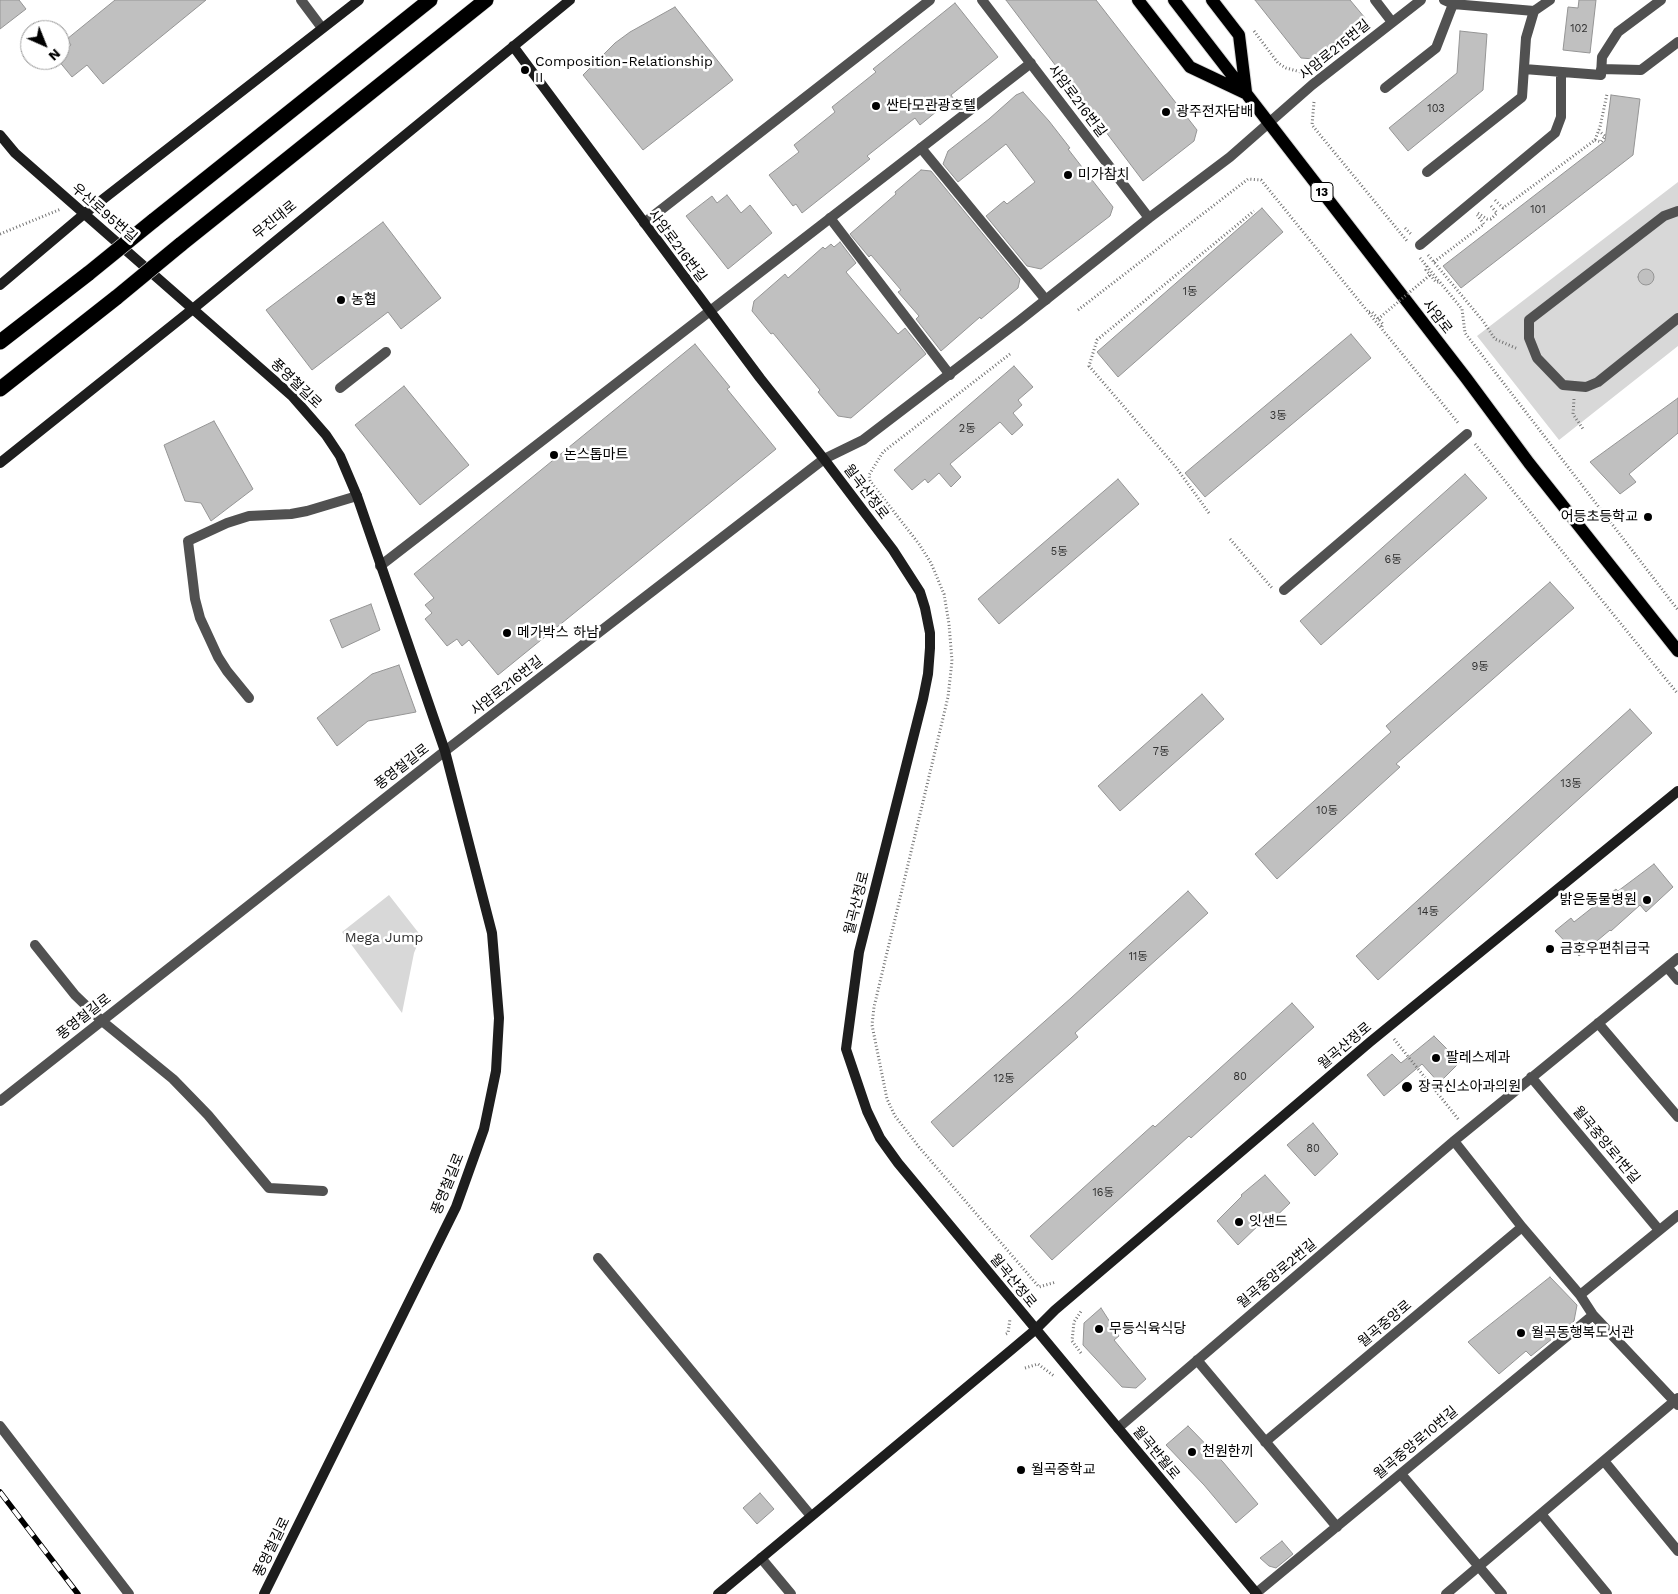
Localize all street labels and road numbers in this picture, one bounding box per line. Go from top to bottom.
street label: 사암로215번길 [1296,16,1374,84]
street label: 사암로216번길 [1044,61,1110,141]
street label: 우산로95번길 [68,180,140,246]
road number: 13 [1311,182,1333,202]
street label: 무진대로 [250,197,300,243]
street label: 사암로216번길 [644,206,710,286]
street label: 사암로 [1418,297,1456,337]
street label: 풍영철길로 [267,356,325,412]
street label: 월곡산정로 [840,461,892,523]
street label: 사암로216번길 [468,653,546,719]
street label: 풍영철길로 [371,741,433,793]
street label: 월곡산정로 [841,870,873,936]
street label: 풍영철길로 [53,991,115,1043]
street label: 월곡산정로 [1315,1019,1375,1073]
street label: 월곡중앙로1번길 [1569,1103,1643,1187]
street label: 풍영철길로 [428,1151,468,1217]
street label: 월곡중앙로2번길 [1234,1236,1320,1312]
street label: 월곡산정로 [986,1251,1040,1311]
street label: 월곡중앙로 [1355,1297,1415,1351]
street label: 월곡중앙로10번길 [1371,1403,1461,1483]
street label: 월곡반월로 [1129,1423,1183,1483]
street label: 풍영철길로 [250,1514,294,1580]

